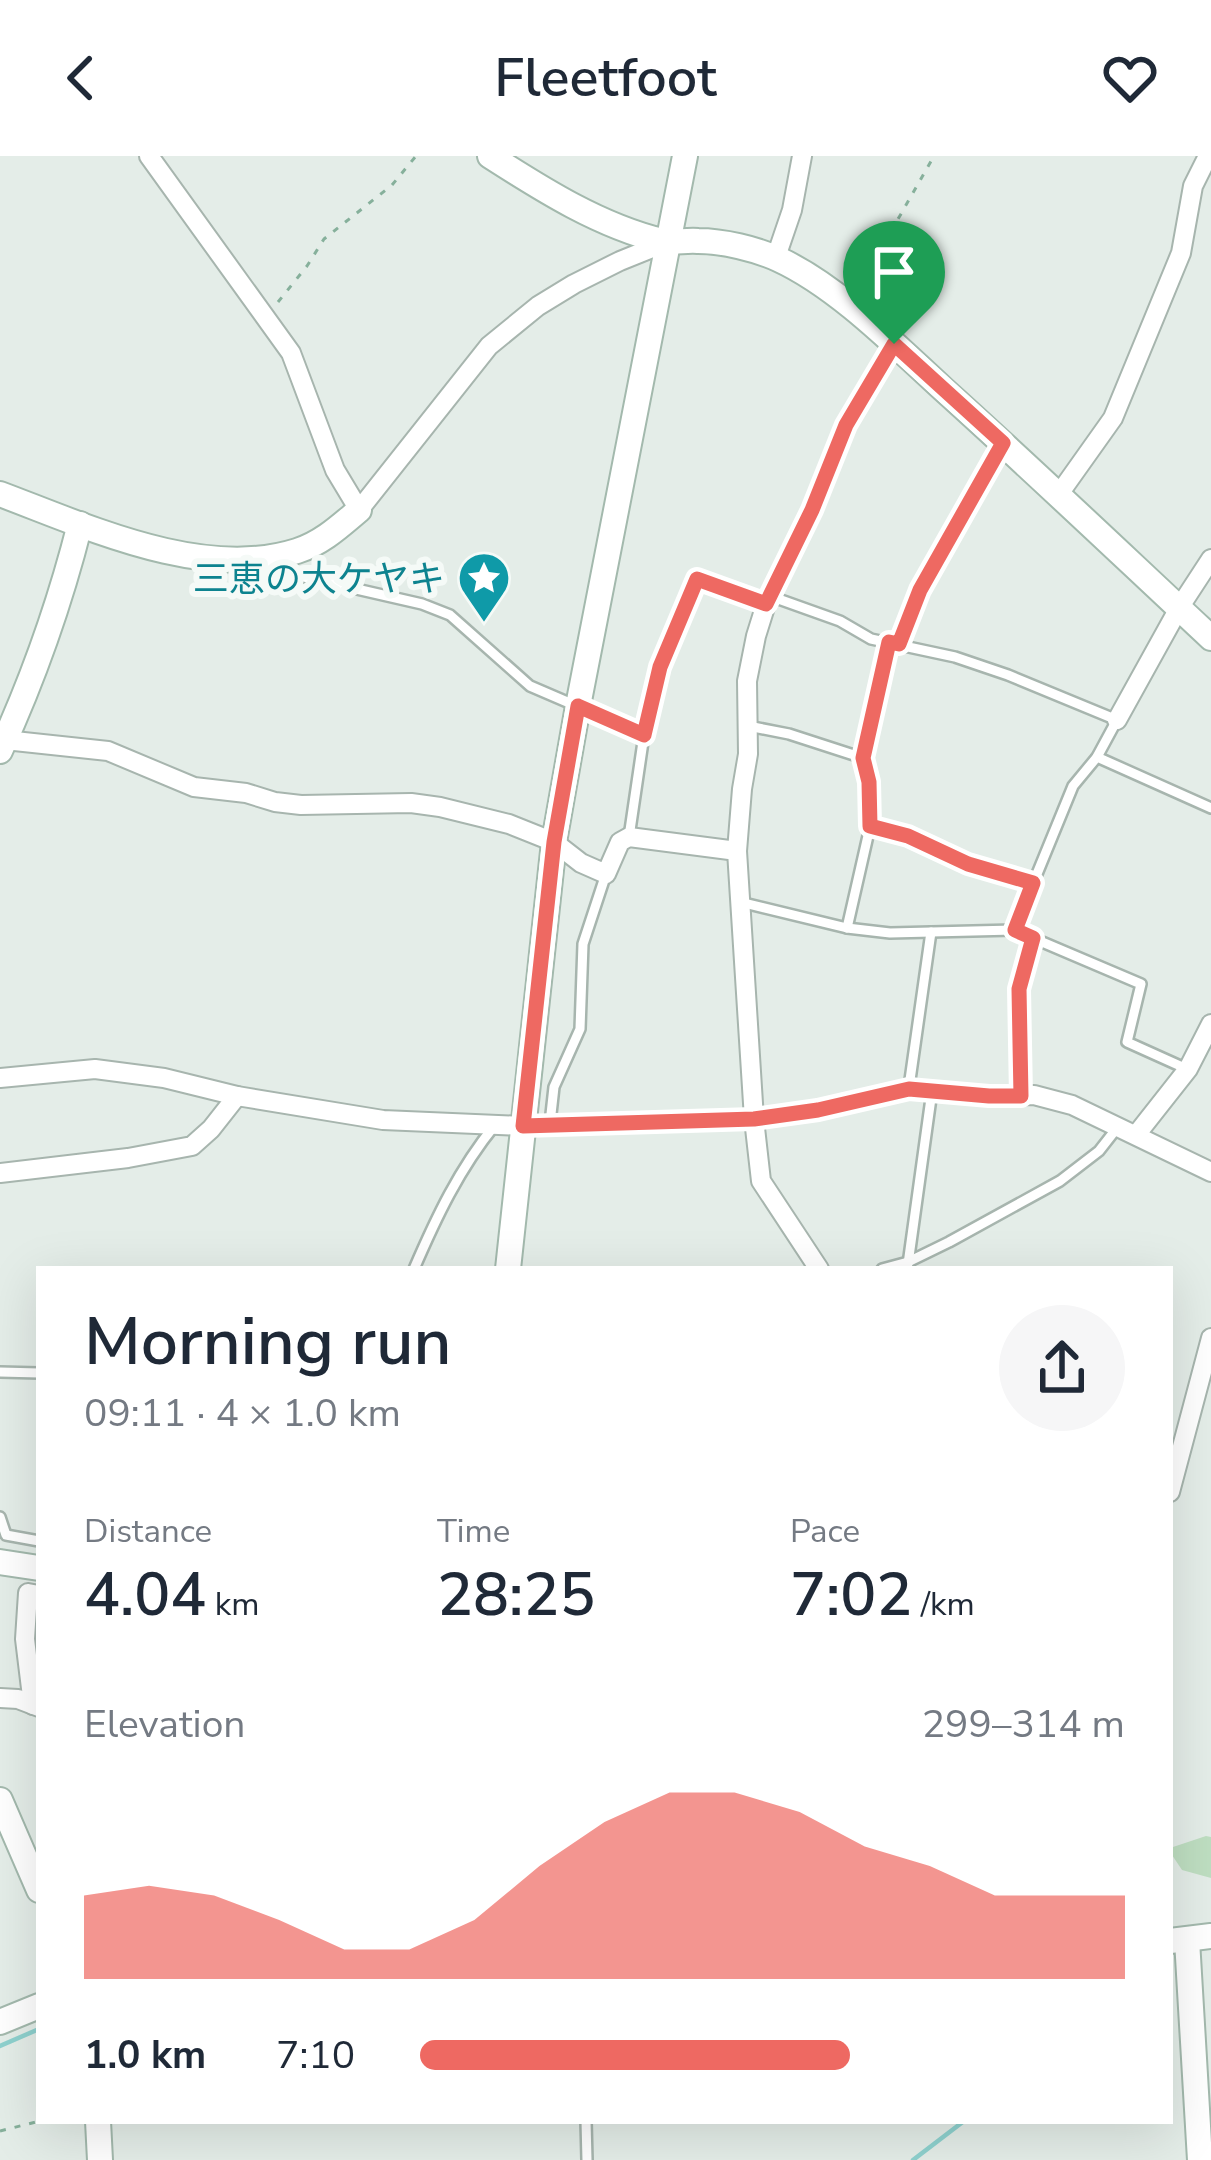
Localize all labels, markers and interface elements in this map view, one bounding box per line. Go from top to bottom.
text: Fleetfoot [494,41,717,115]
icon: back [48,45,114,111]
icon: heart [1097,45,1163,111]
pin [843,221,945,344]
icon: arrive [861,239,927,305]
place icon: 三恵の大ケヤキ [456,550,512,624]
place label: 三恵の大ケヤキ [193,555,445,604]
text: Morning run [84,1297,452,1387]
button: share [999,1305,1125,1431]
text: 09:11 · 4 × 1.0 km [84,1387,401,1440]
text: Distance [84,1509,212,1554]
text: Time [437,1509,510,1554]
text: Pace [790,1509,860,1554]
text: 4.04 [84,1554,206,1636]
text: 28:25 [437,1554,595,1636]
text: 7:02 [790,1554,912,1636]
text: km [206,1582,259,1627]
text: /km [912,1582,975,1627]
text: Elevation [84,1698,245,1751]
text: 299–314 m [922,1698,1125,1751]
text: 1.0 km [84,2029,206,2082]
text: 7:10 [276,2029,355,2082]

